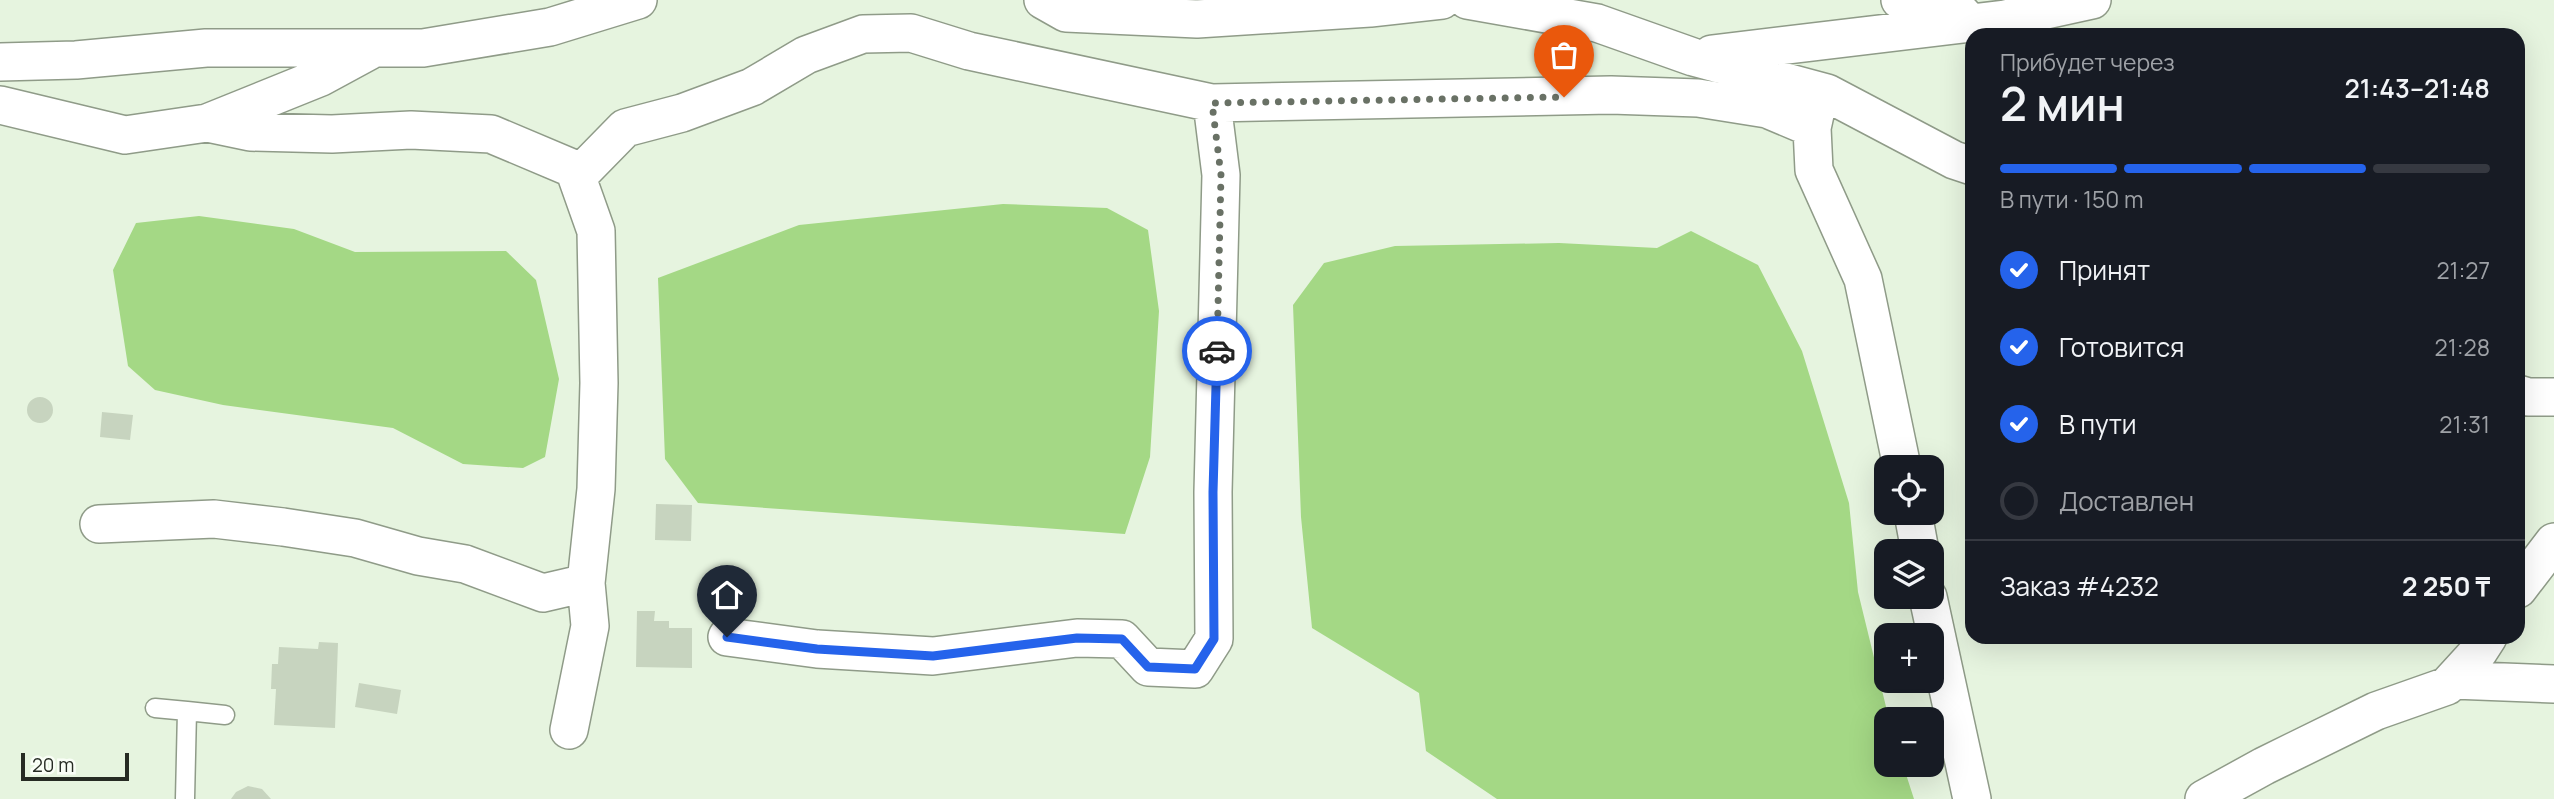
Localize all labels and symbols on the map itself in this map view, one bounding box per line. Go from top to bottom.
pin [1534,25,1594,97]
courier [1182,316,1252,386]
pin [697,565,757,637]
scale bar [21,750,130,782]

